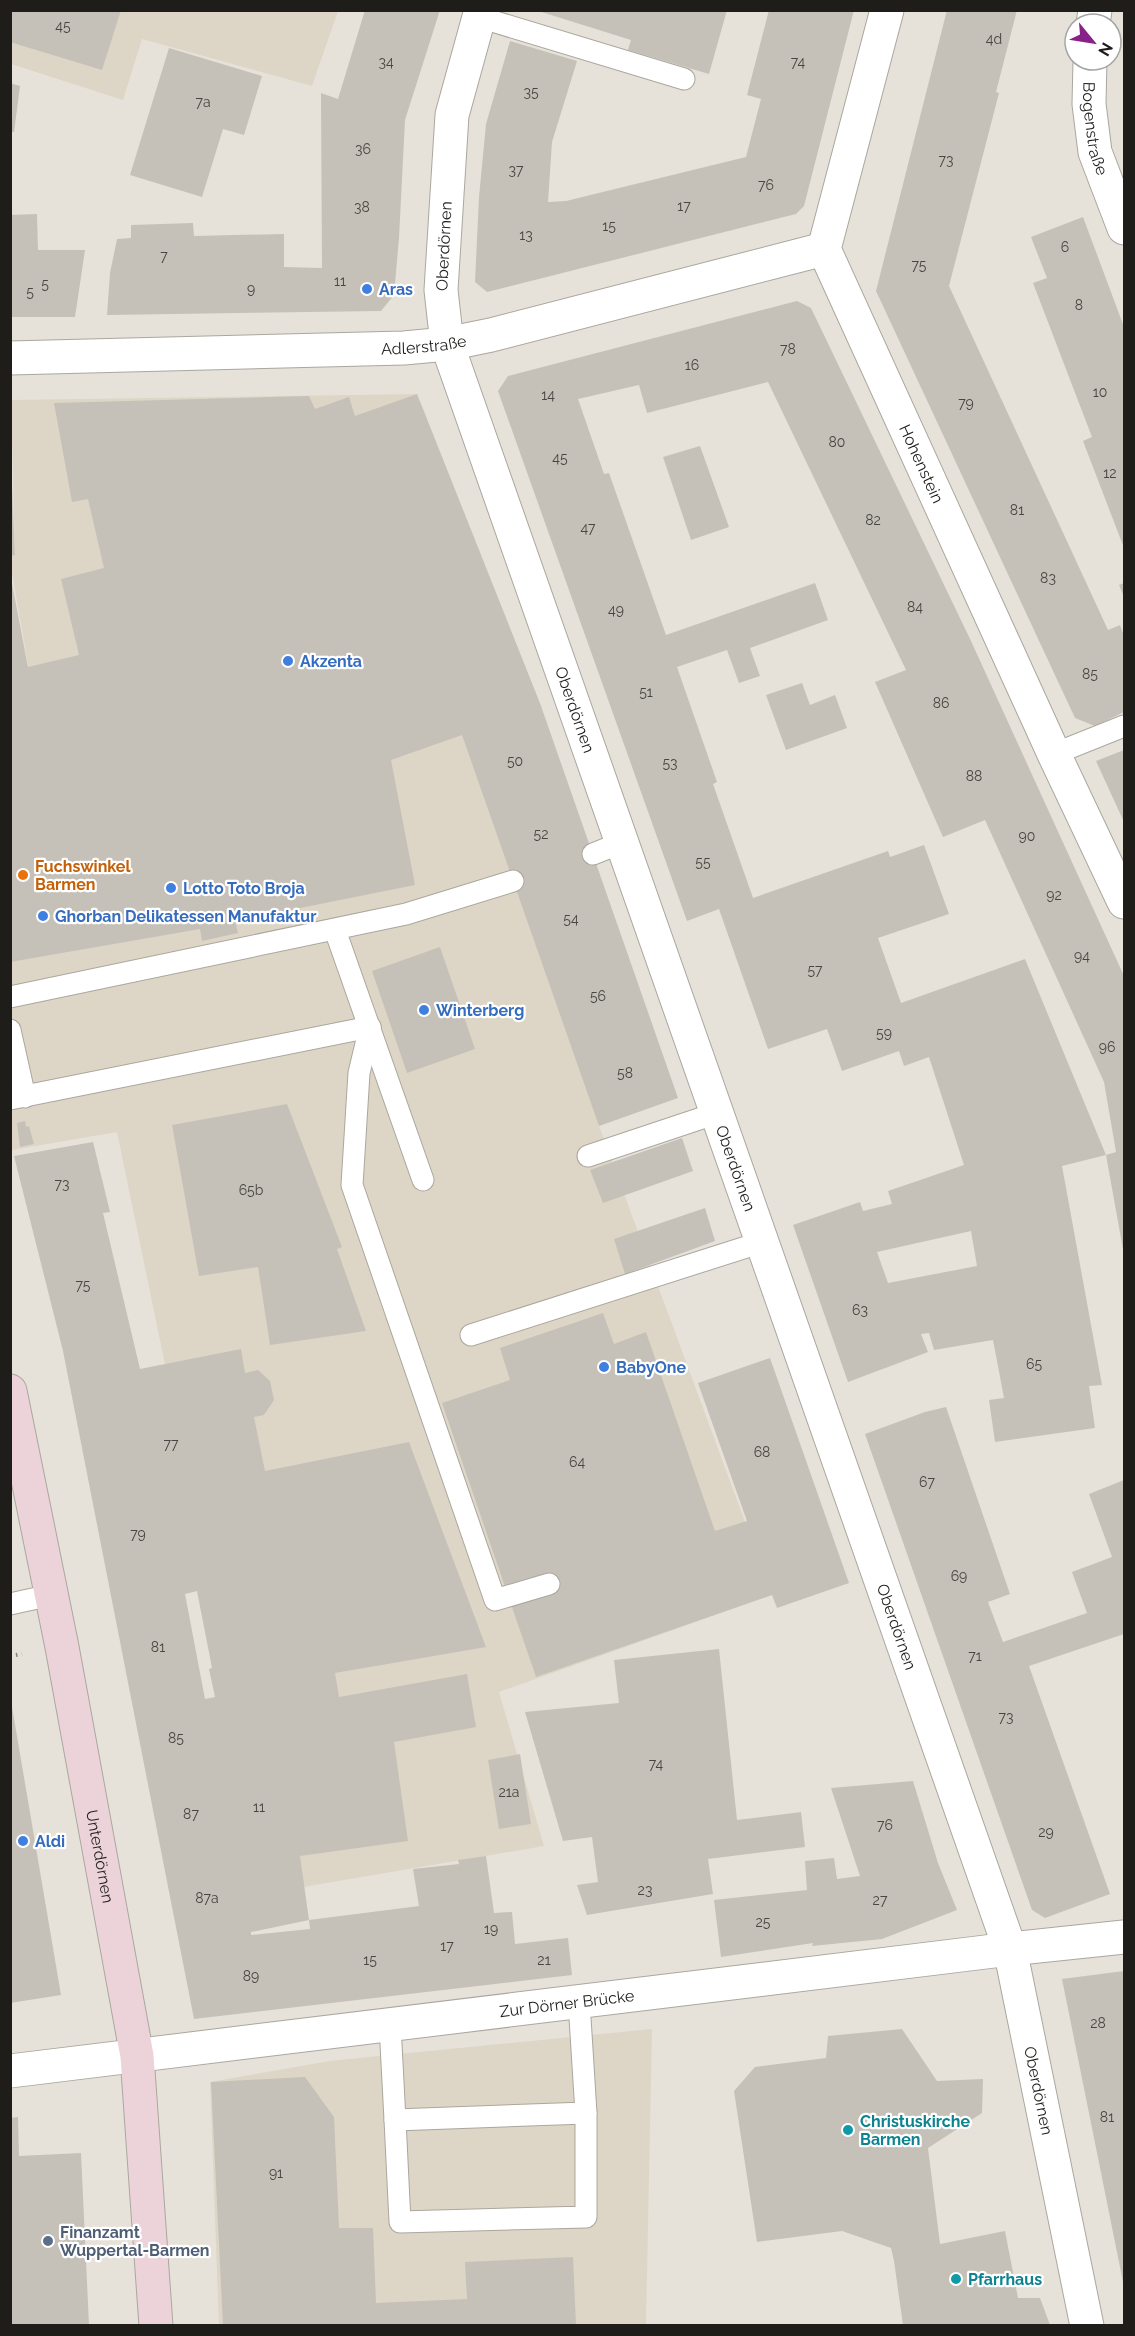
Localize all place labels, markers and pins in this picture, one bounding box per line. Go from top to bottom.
place label: Aras [379,280,413,299]
marker: Aras [360,282,374,296]
place label: Akzenta [300,652,362,671]
marker: Akzenta [281,654,295,668]
place label: Fuchswinkel Barmen [35,857,131,894]
marker: Fuchswinkel Barmen [16,868,30,882]
place label: Lotto Toto Broja [183,879,305,898]
marker: Lotto Toto Broja [164,881,178,895]
place label: Ghorban Delikatessen Manufaktur [55,907,316,926]
marker: Ghorban Delikatessen Manufaktur [36,909,50,923]
place label: Winterberg [436,1001,524,1020]
marker: Winterberg [417,1003,431,1017]
place label: BabyOne [616,1358,686,1377]
marker: BabyOne [597,1360,611,1374]
place label: Aldi [35,1832,65,1851]
marker: Aldi [16,1834,30,1848]
place label: Christuskirche Barmen [860,2112,970,2149]
marker: Christuskirche Barmen [841,2123,855,2137]
place label: Finanzamt Wuppertal-Barmen [60,2223,209,2260]
marker: Finanzamt Wuppertal-Barmen [41,2234,55,2248]
place label: Pfarrhaus [968,2270,1042,2289]
marker: Pfarrhaus [949,2272,963,2286]

